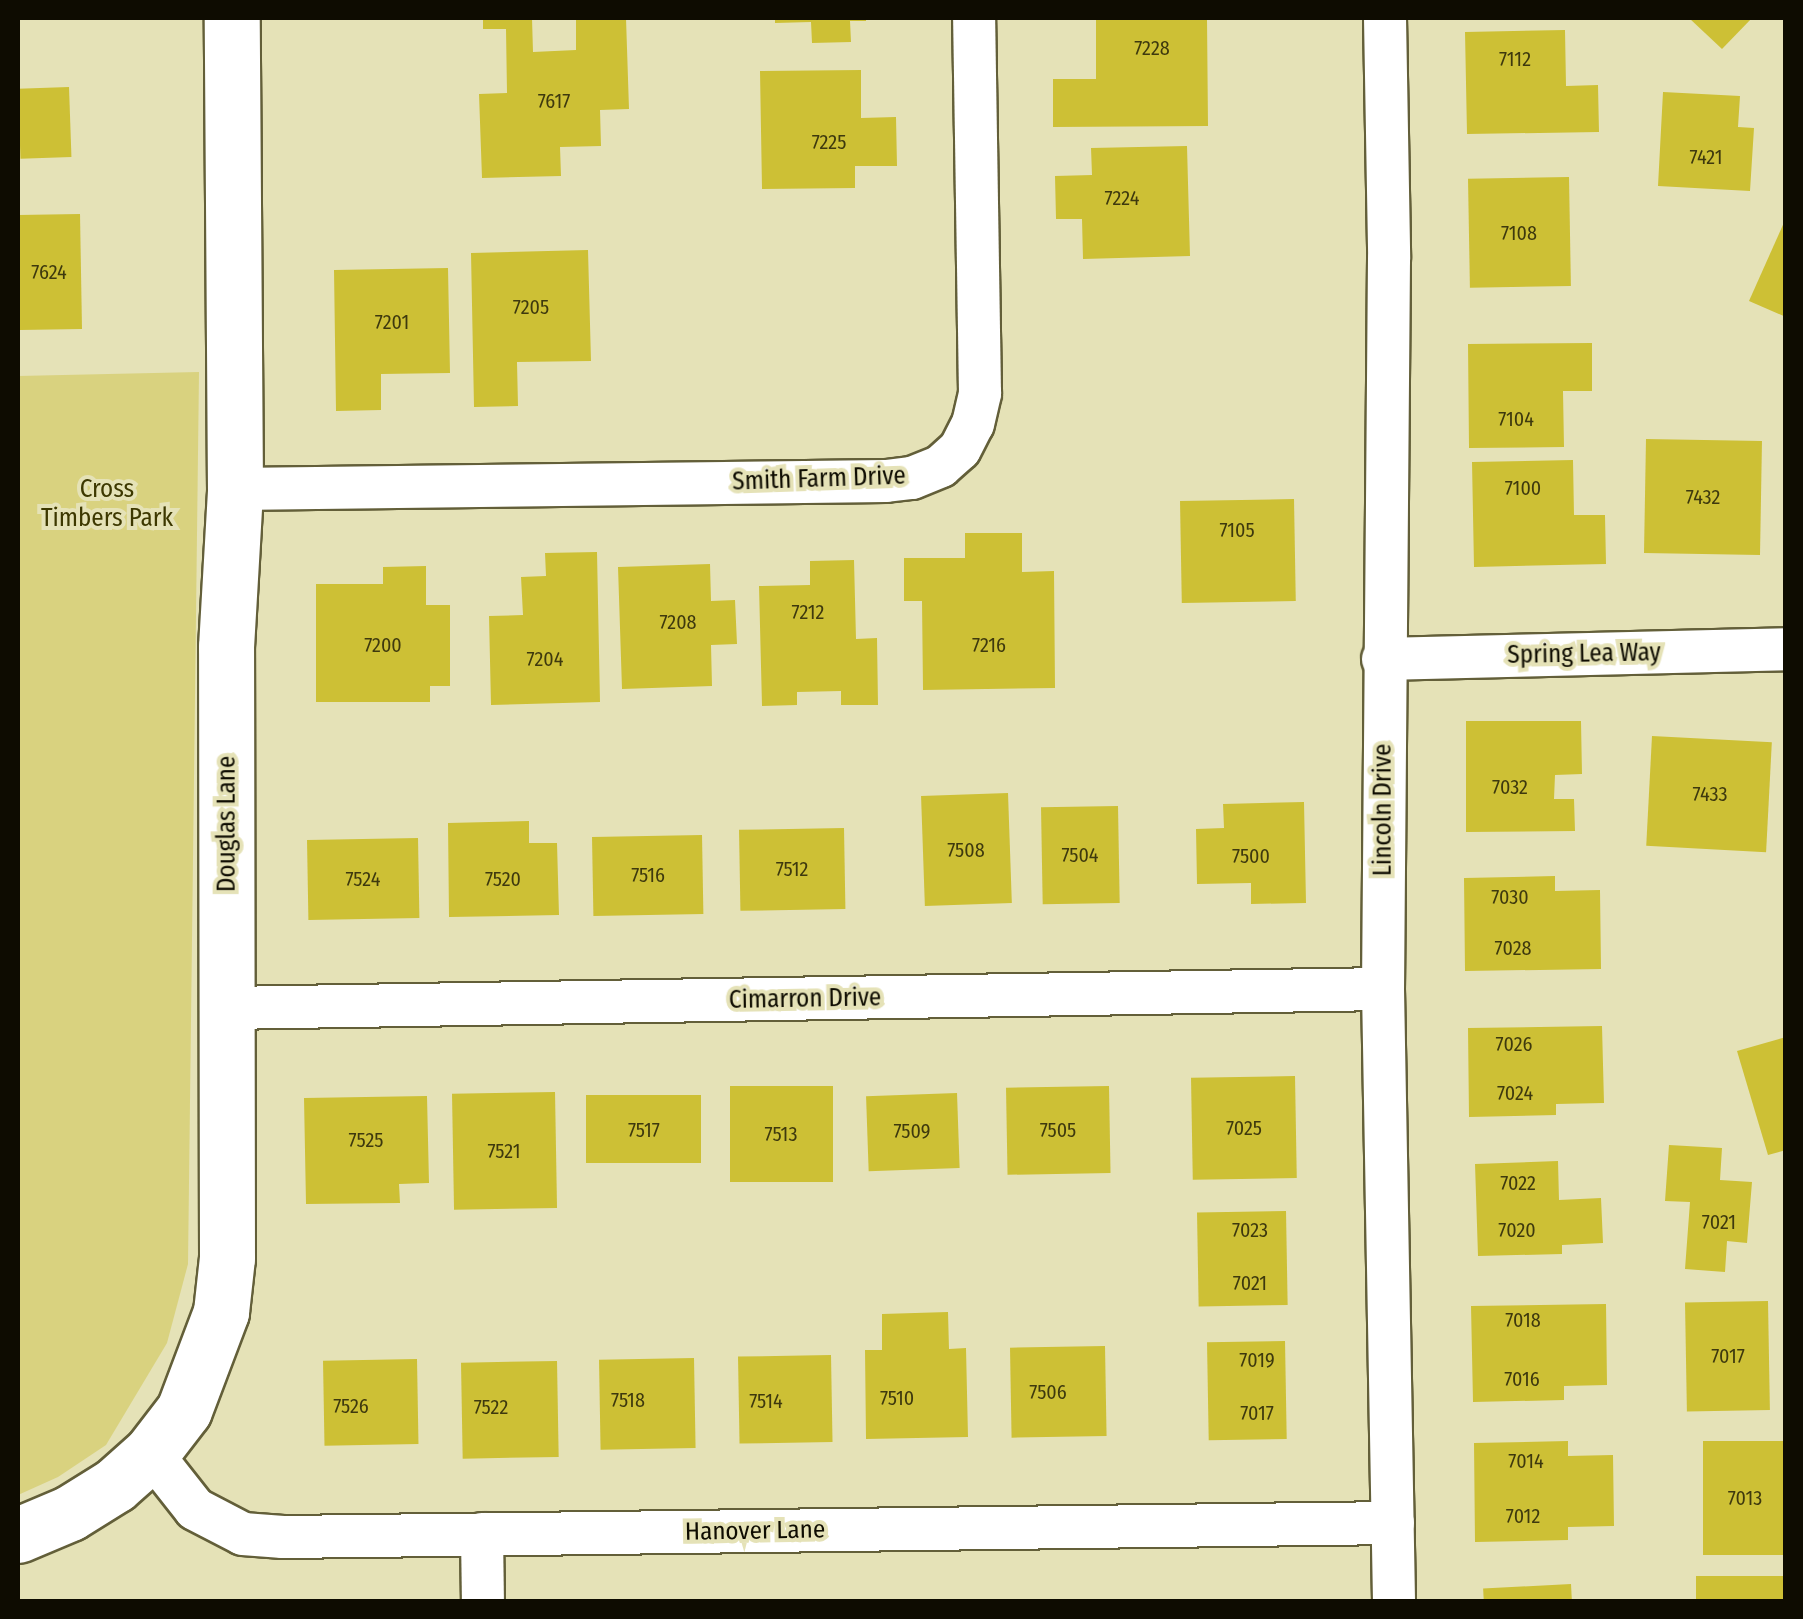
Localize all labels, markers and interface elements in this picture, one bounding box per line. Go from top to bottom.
house number: 7228 [1134,36,1170,60]
house number: 7112 [1499,47,1531,71]
house number: 7617 [538,89,570,113]
house number: 7225 [812,130,846,154]
house number: 7421 [1689,145,1723,169]
house number: 7224 [1105,186,1139,210]
house number: 7108 [1501,221,1537,245]
house number: 7624 [31,260,67,284]
house number: 7205 [513,295,549,319]
house number: 7201 [375,310,409,334]
house number: 7104 [1498,407,1534,431]
street label: Smith Farm Drive [732,461,906,497]
park label: Cross Timbers Park [41,475,173,534]
house number: 7100 [1505,476,1541,500]
house number: 7432 [1686,485,1720,509]
house number: 7105 [1219,518,1255,542]
house number: 7212 [792,600,824,624]
house number: 7208 [659,610,697,634]
house number: 7200 [364,633,402,657]
house number: 7216 [972,633,1006,657]
street label: Spring Lea Way [1507,638,1661,670]
house number: 7204 [527,647,563,671]
street label: Lincoln Drive [1368,744,1398,876]
street label: Douglas Lane [212,756,242,892]
house number: 7032 [1492,775,1528,799]
house number: 7433 [1693,782,1727,806]
house number: 7508 [947,838,985,862]
house number: 7504 [1061,843,1099,867]
house number: 7500 [1232,844,1270,868]
house number: 7512 [776,857,808,881]
house number: 7516 [631,863,665,887]
house number: 7524 [346,867,380,891]
house number: 7520 [485,867,521,891]
house number: 7030 [1491,885,1529,909]
house number: 7028 [1495,936,1531,960]
street label: Cimarron Drive [729,983,881,1015]
house number: 7026 [1496,1032,1532,1056]
house number: 7024 [1497,1081,1533,1105]
house number: 7025 [1226,1116,1262,1140]
house number: 7517 [628,1118,660,1142]
house number: 7505 [1040,1118,1076,1142]
house number: 7509 [894,1119,930,1143]
house number: 7513 [765,1122,797,1146]
house number: 7525 [349,1128,383,1152]
house number: 7521 [488,1139,520,1163]
house number: 7022 [1500,1171,1536,1195]
house number: 7021 [1702,1210,1736,1234]
house number: 7023 [1232,1218,1268,1242]
house number: 7020 [1498,1218,1536,1242]
house number: 7021 [1233,1271,1267,1295]
house number: 7018 [1505,1308,1541,1332]
house number: 7017 [1711,1344,1745,1368]
house number: 7019 [1239,1348,1275,1372]
house number: 7016 [1504,1367,1540,1391]
house number: 7506 [1029,1380,1067,1404]
house number: 7510 [880,1386,914,1410]
house number: 7518 [611,1388,645,1412]
house number: 7514 [749,1389,783,1413]
house number: 7526 [333,1394,369,1418]
house number: 7522 [474,1395,508,1419]
house number: 7017 [1240,1401,1274,1425]
house number: 7014 [1508,1449,1544,1473]
house number: 7013 [1728,1486,1762,1510]
house number: 7012 [1506,1504,1540,1528]
street label: Hanover Lane [685,1515,825,1547]

